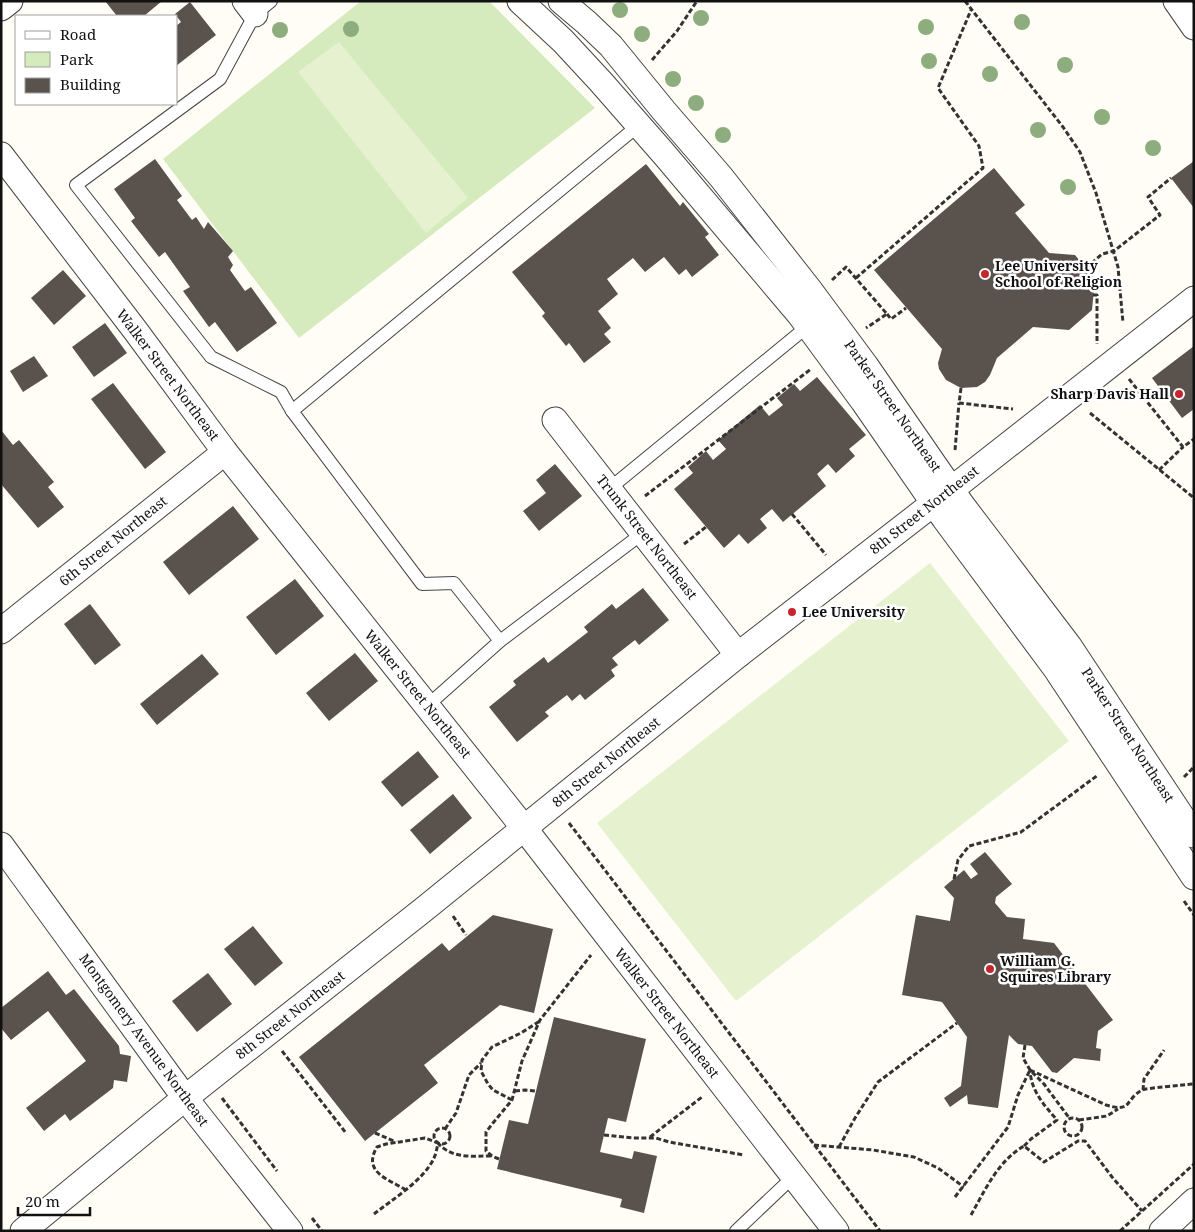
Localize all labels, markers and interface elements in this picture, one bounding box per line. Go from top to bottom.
legend [15,15,178,105]
text: Road [60,24,96,44]
text: Park [60,49,94,69]
text: Building [60,74,121,94]
place label: Lee University School of Religion [995,256,1122,291]
marker: Lee University School of Religion [979,268,991,280]
street label: Walker Street Northeast [113,305,224,444]
street label: Parker Street Northeast [841,336,946,476]
place label: Sharp Davis Hall [1051,384,1169,403]
marker: Sharp Davis Hall [1173,388,1185,400]
street label: 8th Street Northeast [865,461,982,558]
street label: Trunk Street Northeast [593,470,702,603]
street label: 6th Street Northeast [55,491,171,590]
place label: Lee University [802,602,906,621]
marker: Lee University [786,606,798,618]
street label: Walker Street Northeast [361,626,476,762]
street label: Parker Street Northeast [1078,664,1179,806]
street label: 8th Street Northeast [548,712,664,811]
street label: Walker Street Northeast [611,944,724,1082]
street label: Montgomery Avenue Northeast [75,950,214,1130]
place label: William G. Squires Library [1000,951,1112,986]
marker: William G. Squires Library [984,963,996,975]
street label: 8th Street Northeast [231,966,348,1063]
scale bar [18,1184,90,1216]
text: 20 m [25,1191,60,1211]

